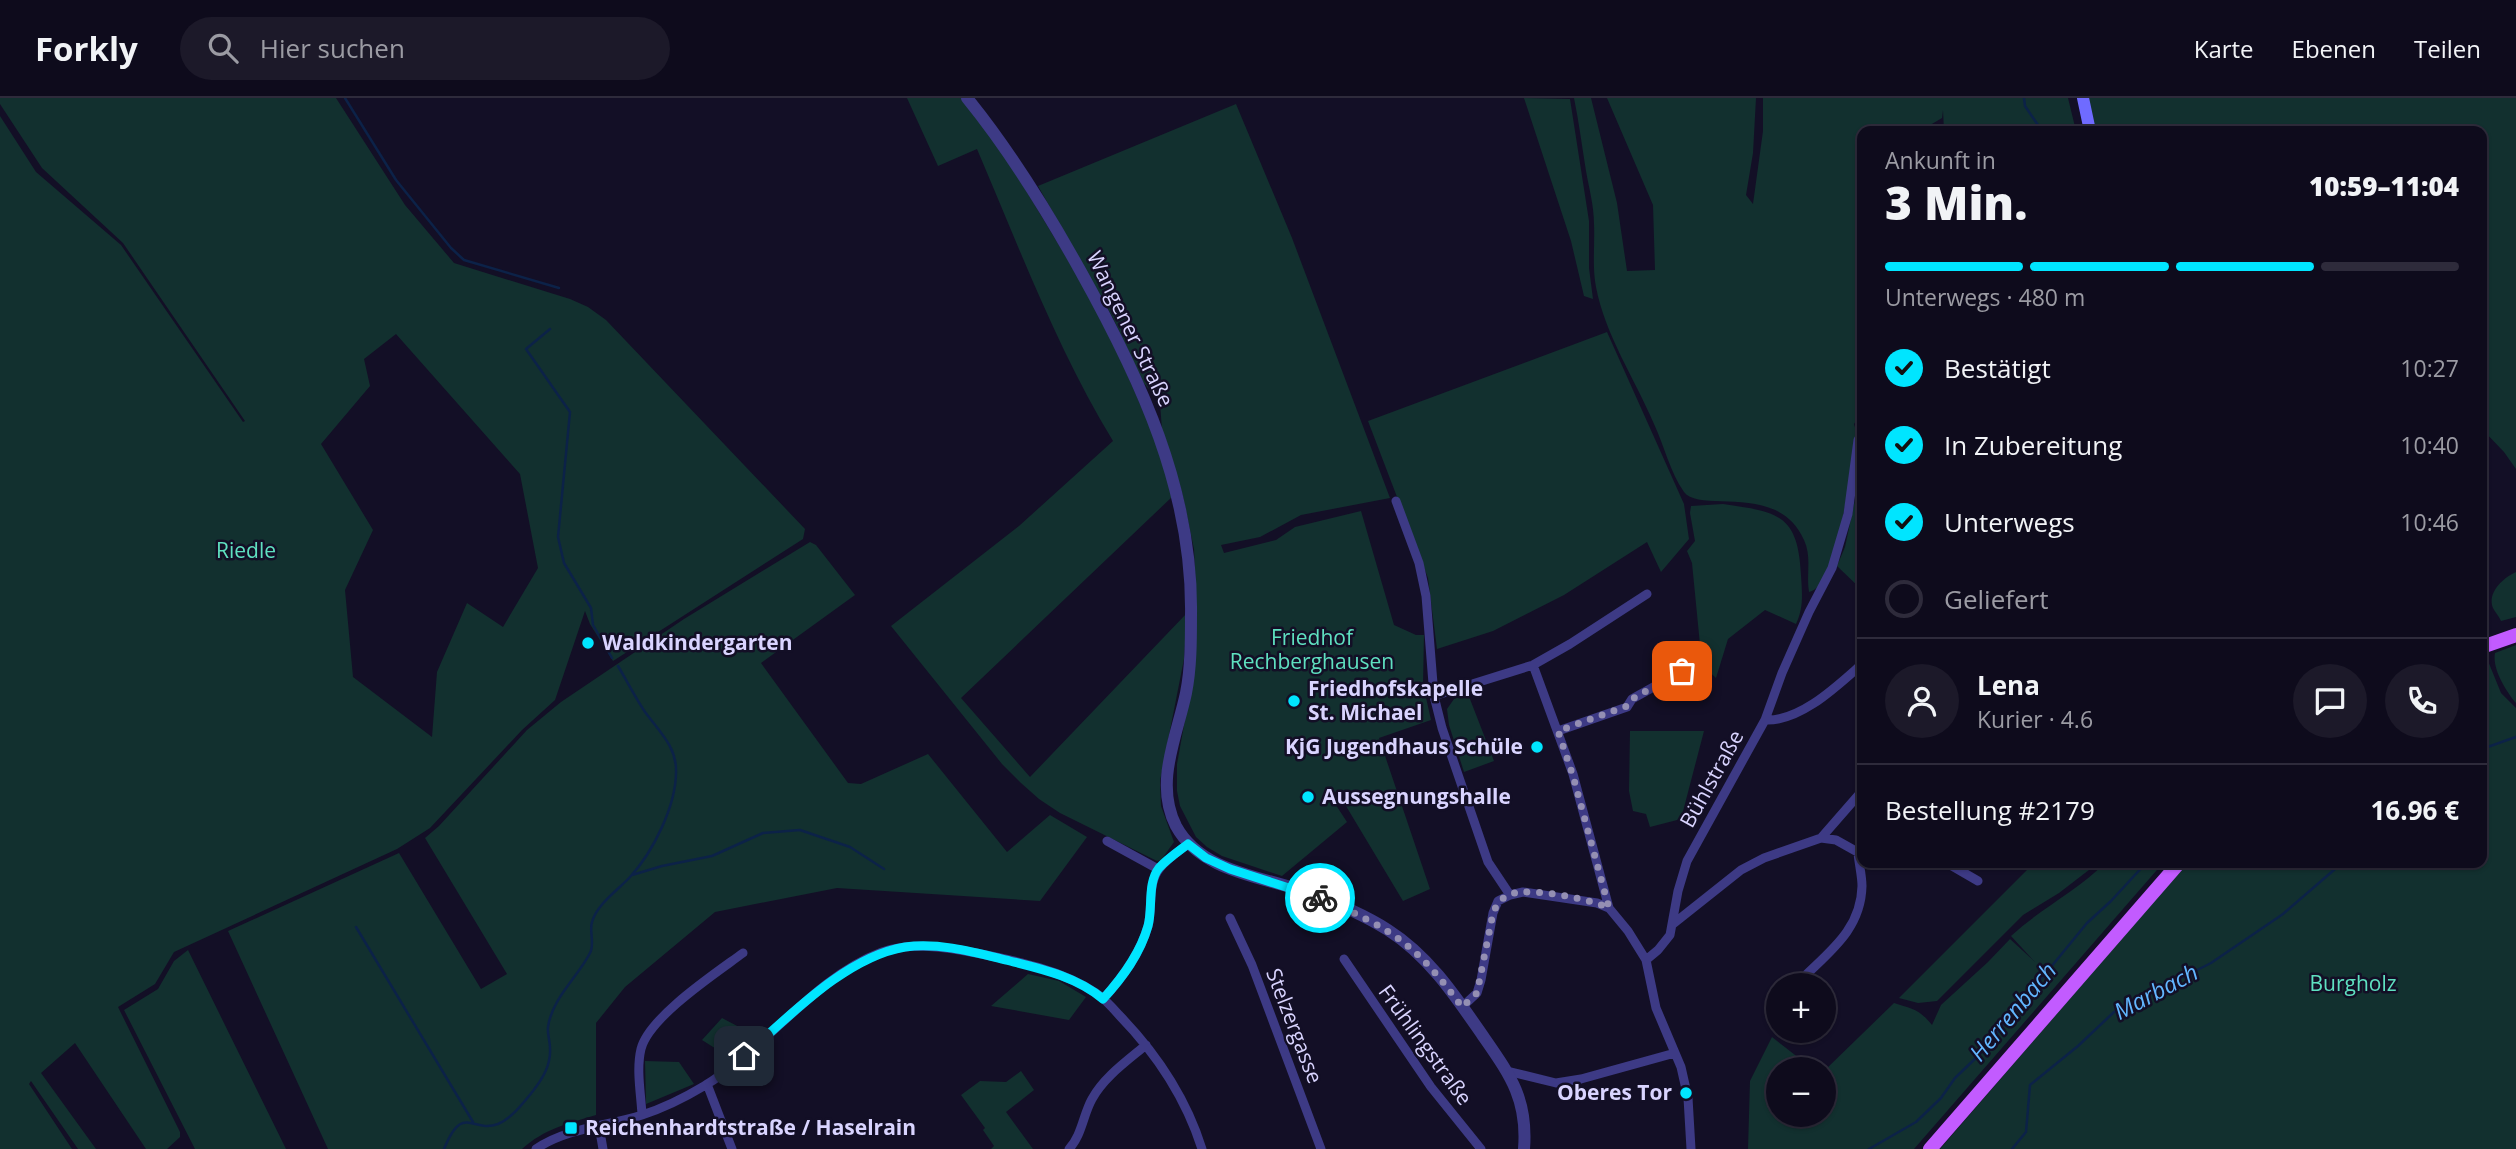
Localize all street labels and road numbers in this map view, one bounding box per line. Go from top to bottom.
street label: Wangener Straße [1081,246,1181,411]
street label: Bühlstraße [1673,725,1749,832]
street label: Stelzergasse [1260,964,1330,1087]
street label: Frühlingstraße [1373,978,1479,1110]

